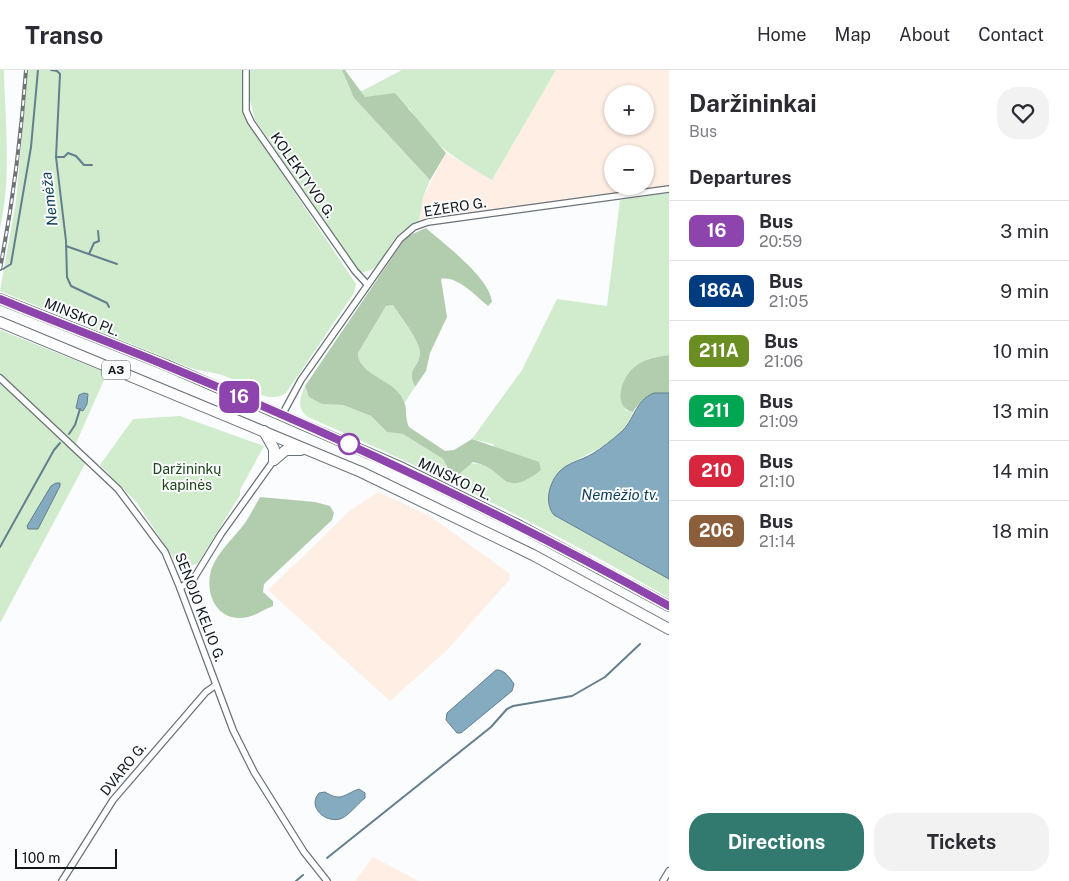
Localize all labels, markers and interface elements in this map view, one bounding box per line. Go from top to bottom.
text: Transo [25,21,103,49]
text: Home [757,24,807,45]
text: Map [835,24,871,45]
text: About [899,24,950,45]
text: Contact [978,24,1044,45]
map controls [604,85,654,195]
button: + [604,85,654,135]
button: heart [997,87,1049,139]
text: Daržininkai [689,89,817,117]
text: Bus [689,122,717,141]
street label: KOLEKTYVO G. [268,129,338,221]
button: − [604,145,654,195]
text: Departures [689,166,792,188]
water label: Nemėža [37,171,61,227]
street label: EŽERO G. [423,193,487,220]
text: Bus [759,210,793,232]
text: 16 [707,220,726,241]
text: 3 min [1000,220,1049,242]
text: 20:59 [759,232,802,251]
text: Bus [769,270,803,292]
text: 186A [699,280,744,301]
text: 9 min [1000,280,1049,302]
text: 21:05 [769,292,808,311]
street label: MINSKO PL. [42,295,122,339]
text: Bus [764,330,798,352]
text: 211A [699,340,739,361]
text: 10 min [993,340,1049,362]
text: 21:06 [764,352,803,371]
road number: A3 [102,360,130,380]
line badge: 16 [216,381,262,413]
text: 16 [229,386,249,407]
text: Bus [759,390,793,412]
text: 211 [703,400,730,421]
text: 13 min [992,400,1049,422]
text: 21:09 [759,412,798,431]
unlabelled marker [338,433,360,455]
text: Bus [759,450,793,472]
street label: MINSKO PL. [416,454,494,504]
text: 210 [701,460,732,481]
text: 14 min [992,460,1049,482]
park label: Daržininkų kapinės [153,461,221,493]
text: 21:10 [759,472,795,491]
water label: Nemėžio tv. [581,486,659,503]
text: Bus [759,510,793,532]
text: 206 [699,520,734,541]
text: 18 min [992,520,1049,542]
text: 21:14 [759,532,795,551]
street label: SENOJO KELIO G. [172,550,228,664]
street label: DVARO G. [97,739,149,799]
button: Directions [689,813,864,871]
button: Tickets [874,813,1049,871]
scale bar [15,846,118,869]
text: 100 m [22,850,60,866]

